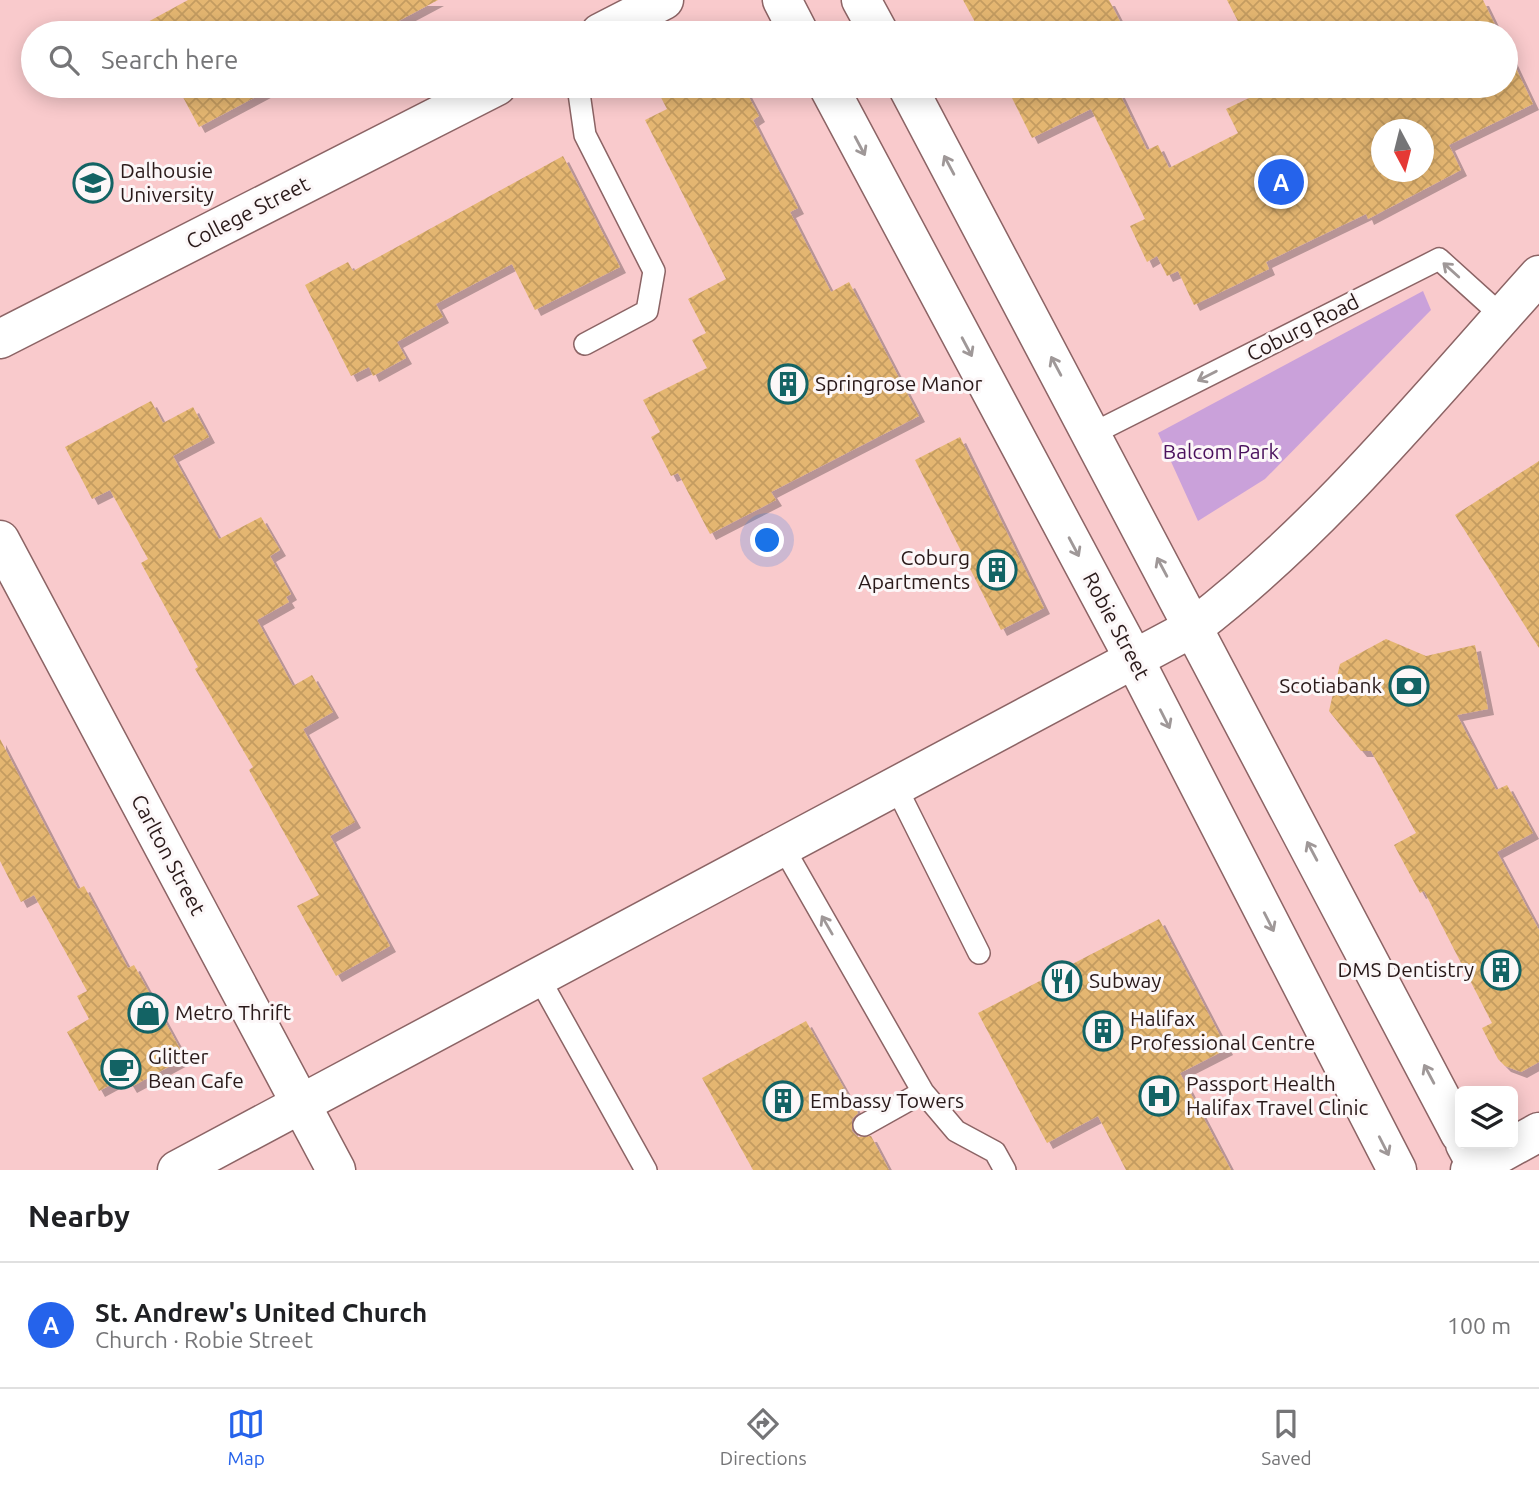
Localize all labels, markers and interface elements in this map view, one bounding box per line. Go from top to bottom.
search box [21,21,1518,98]
icon: search [45,41,83,79]
text: Search here [101,45,238,74]
north arrow [1371,119,1434,182]
one-way arrow [854,135,867,156]
one-way arrow [942,155,955,176]
pin: A [1258,156,1304,208]
place label: Dalhousie University [120,158,214,206]
school or university icon: Dalhousie University [72,162,114,204]
street label: College Street [182,171,313,253]
one-way arrow [1442,262,1460,278]
street label: Coburg Road [1242,289,1363,366]
one-way arrow [960,336,974,356]
one-way arrow [1048,356,1062,376]
building icon: Springrose Manor [767,363,809,405]
one-way arrow [1197,370,1218,384]
place label: Springrose Manor [815,371,982,395]
park label: Balcom Park [1163,439,1280,463]
your location [750,523,784,557]
one-way arrow [1068,536,1082,557]
place label: Coburg Apartments [858,545,970,593]
building icon: Coburg Apartments [976,549,1018,591]
one-way arrow [1155,557,1168,578]
street label: Robie Street [1079,568,1155,683]
bank icon: Scotiabank [1388,665,1430,707]
place label: Scotiabank [1279,673,1382,697]
one-way arrow [1159,708,1173,729]
street label: Carlton Street [127,790,211,919]
one-way arrow [1305,841,1319,861]
one-way arrow [1263,911,1277,932]
one-way arrow [820,915,834,935]
building icon: DMS Dentistry [1480,949,1522,991]
place label: DMS Dentistry [1337,957,1474,981]
restaurant icon: Subway [1041,960,1083,1002]
place label: Subway [1089,968,1161,992]
shop icon: Metro Thrift [127,992,169,1034]
place label: Metro Thrift [175,1000,291,1024]
place label: Halifax Professional Centre [1130,1006,1315,1054]
building icon: Halifax Professional Centre [1082,1010,1124,1052]
place label: Glitter Bean Cafe [148,1044,244,1092]
cafe icon: Glitter Bean Cafe [100,1048,142,1090]
one-way arrow [1421,1064,1435,1085]
place label: Passport Health Halifax Travel Clinic [1186,1071,1369,1119]
hospital icon: Passport Health Halifax Travel Clinic [1138,1075,1180,1117]
building icon: Embassy Towers [762,1080,804,1122]
map controls [1455,1086,1518,1149]
button: layers [1455,1086,1518,1149]
place label: Embassy Towers [810,1088,964,1112]
one-way arrow [1378,1135,1392,1156]
text: Nearby [28,1199,130,1233]
text: St. Andrew's United Church [95,1298,427,1327]
text: A [43,1313,59,1338]
text: 100 m [1447,1313,1511,1338]
text: Church · Robie Street [95,1327,313,1352]
tab: Map [227,1405,265,1469]
tab: Directions [720,1405,807,1469]
tab: Saved [1261,1405,1312,1469]

